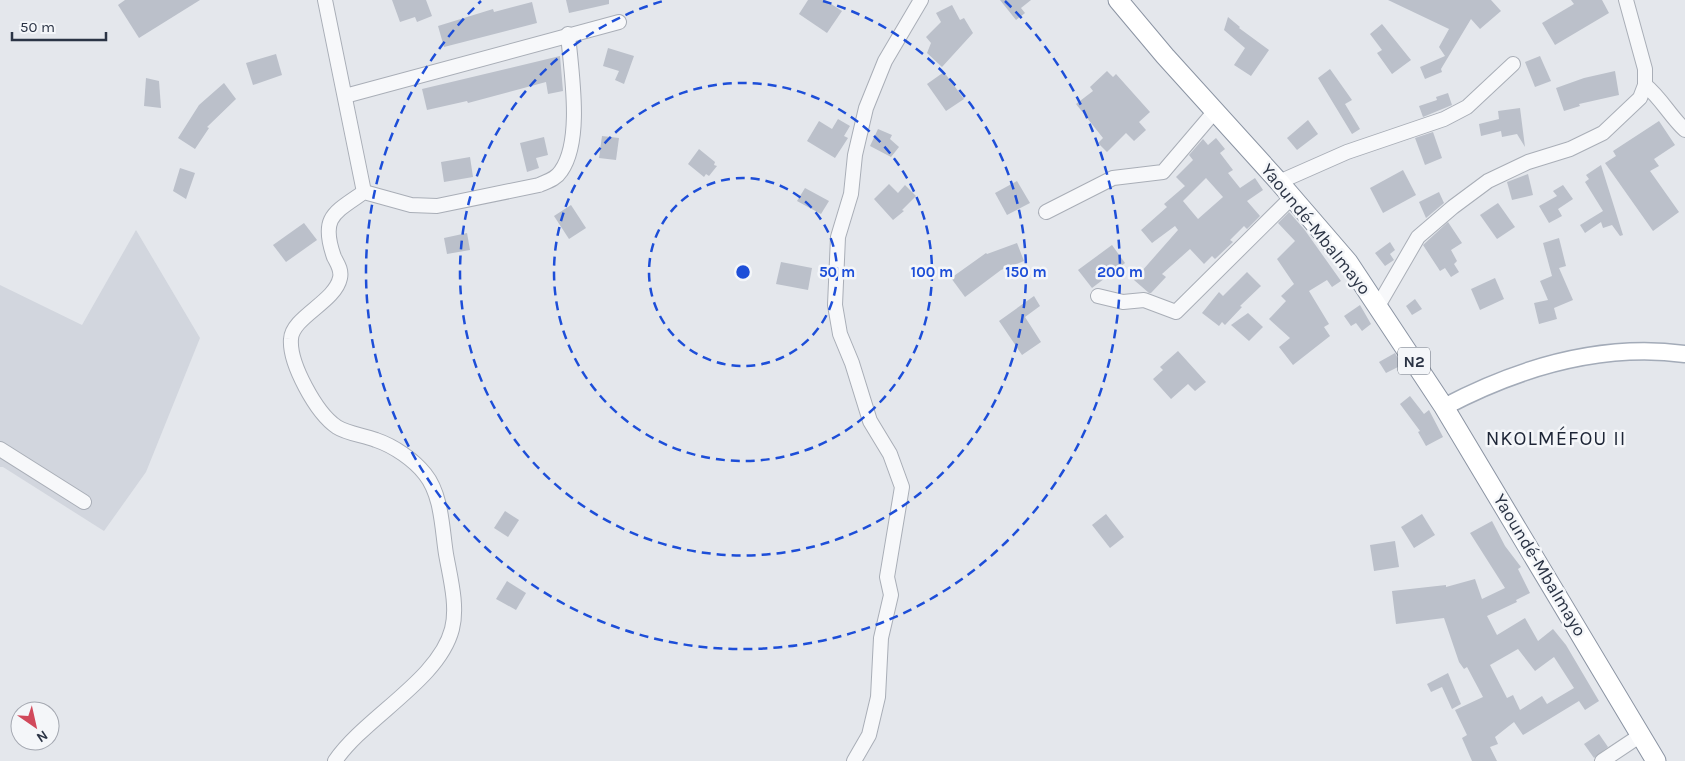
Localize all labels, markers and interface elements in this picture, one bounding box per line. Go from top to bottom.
scale bar [12,10,106,42]
text: 50 m [20,18,55,36]
street label: Yaoundé-Mbalmayo [1256,159,1376,299]
centre of rings [734,263,752,281]
text: 50 m [819,263,855,281]
text: 100 m [911,263,953,281]
text: 150 m [1005,263,1047,281]
text: 200 m [1097,263,1143,281]
road number: N2 [1398,348,1430,374]
district label: NKOLMÉFOU II [1486,426,1626,450]
street label: Yaoundé-Mbalmayo [1489,490,1591,640]
north arrow [10,701,60,751]
text: N [33,727,51,746]

